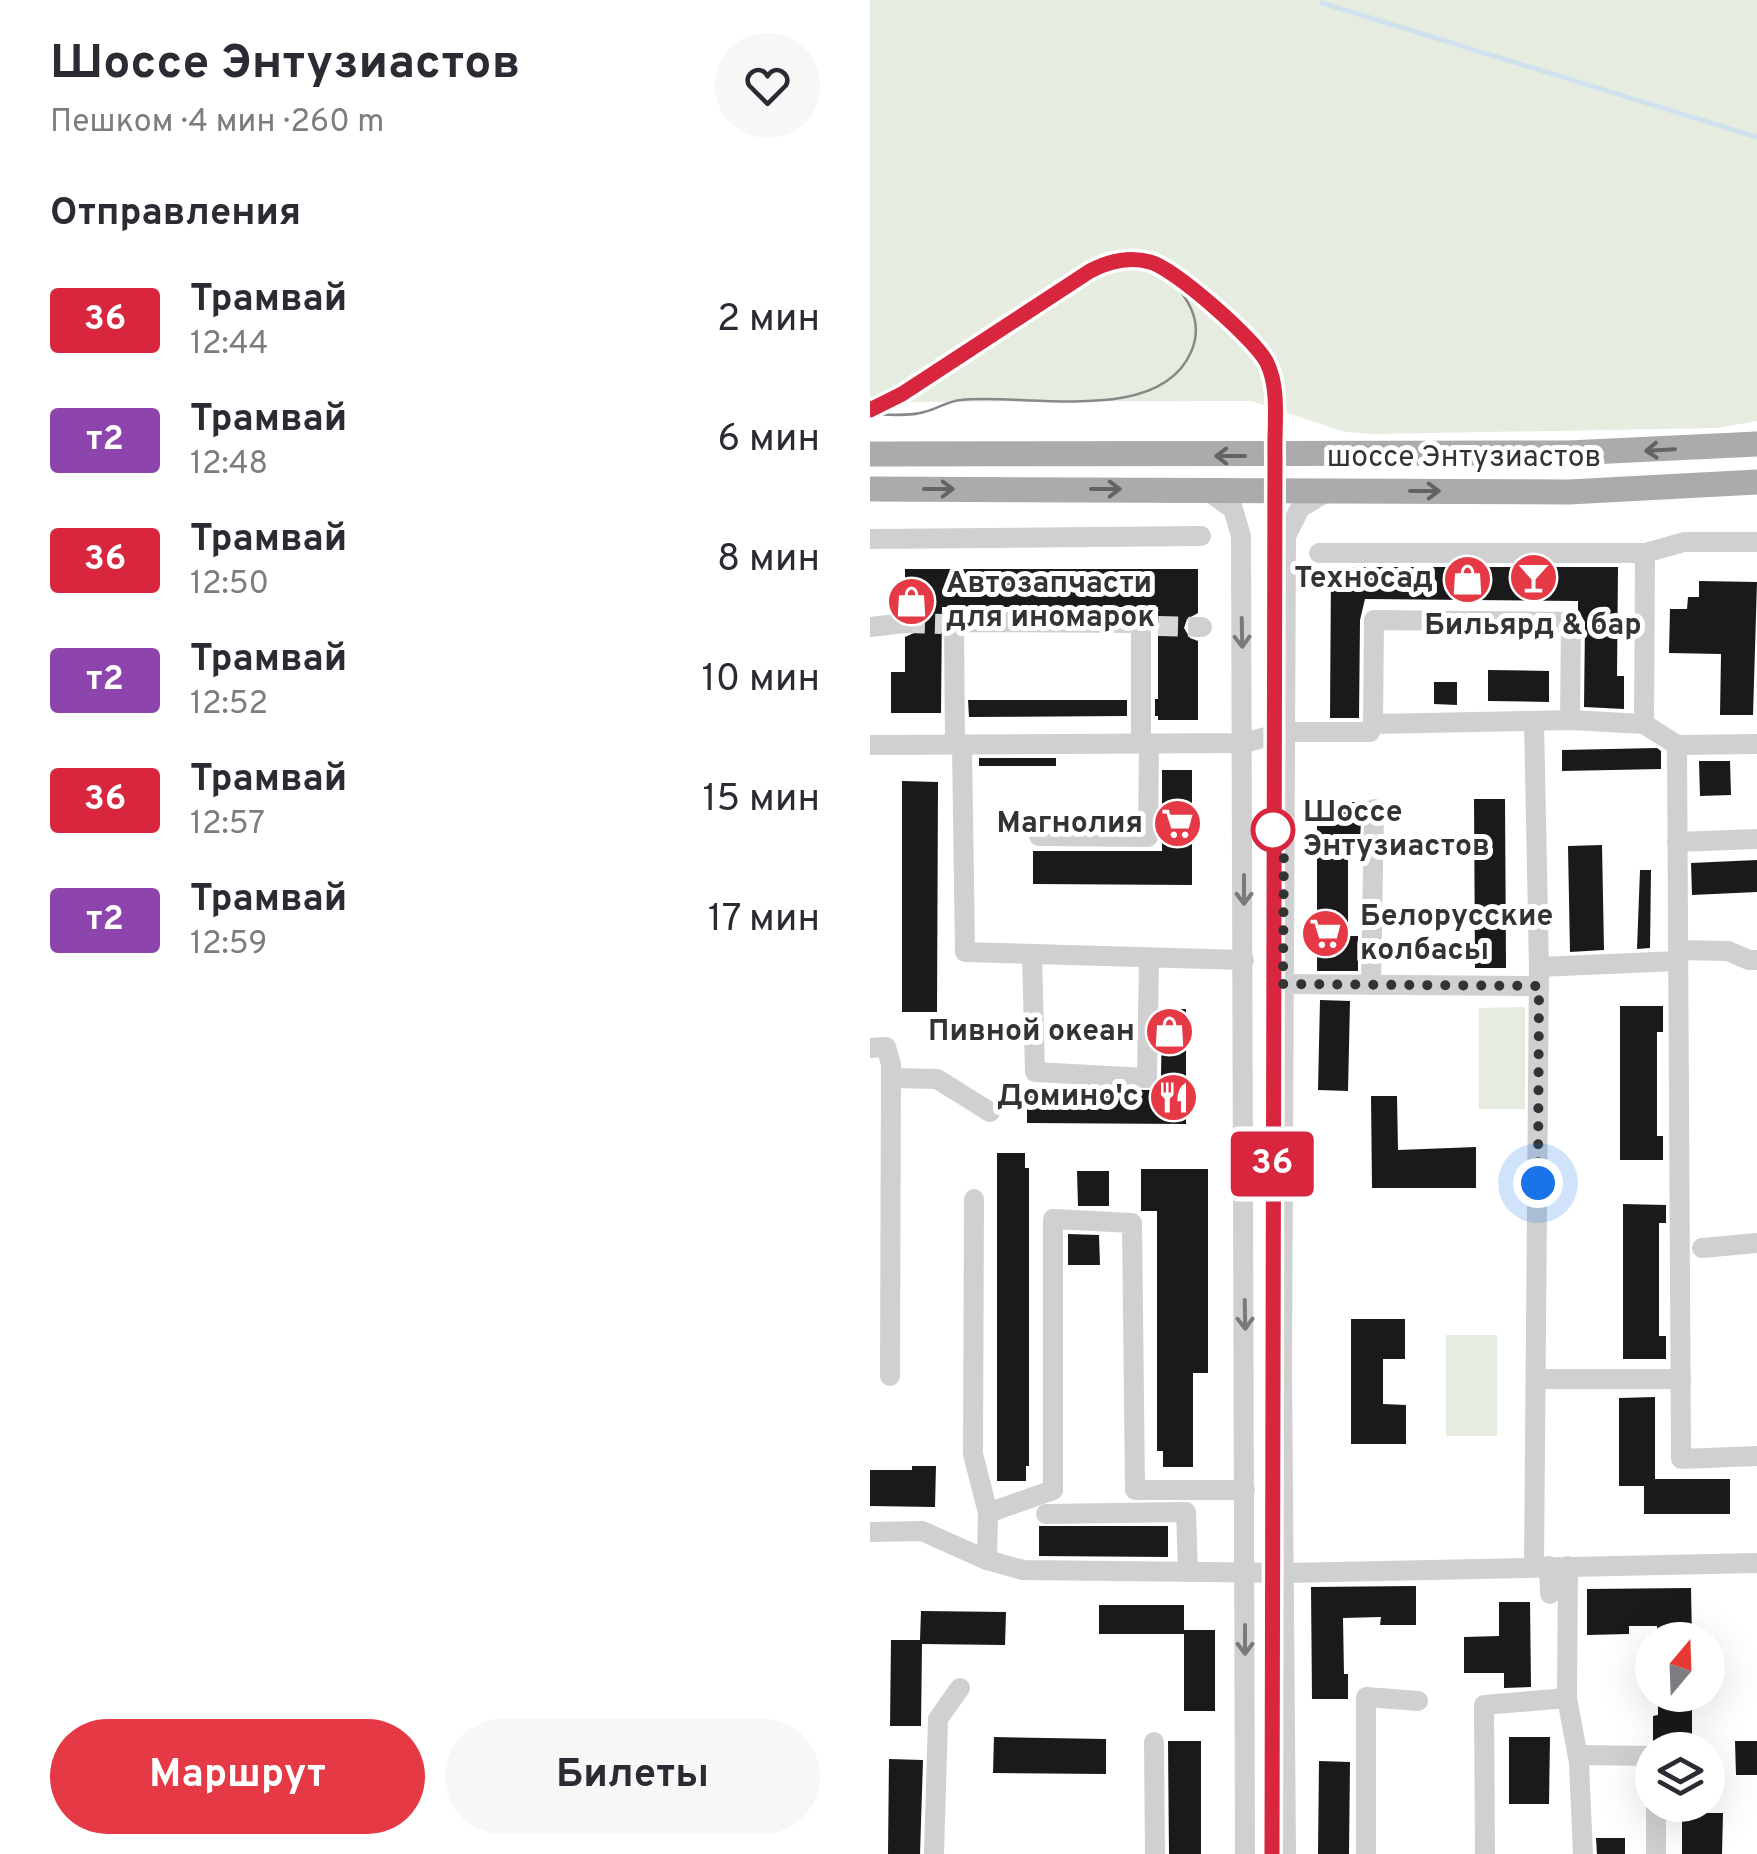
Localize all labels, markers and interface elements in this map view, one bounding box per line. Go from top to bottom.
button: heart [715,33,820,138]
text: Шоссе Энтузиастов [50,35,520,95]
text: Пешком · 4 мин · 260 m [50,103,384,143]
text: Отправления [50,190,301,239]
text: Трамвай [190,276,347,325]
text: 2 мин [717,296,820,345]
text: 36 [84,298,126,342]
text: 12:44 [190,325,268,365]
text: Трамвай [190,396,347,445]
text: 6 мин [717,416,820,465]
text: т2 [86,418,124,462]
street label: шоссе Энтузиастов [1327,440,1601,477]
one-way arrow [1644,441,1676,460]
text: 12:48 [190,445,268,485]
one-way arrow [1214,446,1246,465]
one-way arrow [922,480,955,498]
one-way arrow [1090,480,1122,498]
one-way arrow [1408,482,1441,500]
text: Трамвай [190,516,347,565]
text: 8 мин [717,536,820,585]
text: 36 [84,538,126,582]
bar icon: Бильярд & бар [1507,551,1559,603]
shop icon: Техносад [1442,553,1494,605]
place label: Техносад [1294,561,1433,598]
text: 12:50 [190,565,269,605]
place label: Автозапчасти для иномарок [946,566,1155,637]
shop icon: Автозапчасти для иномарок [885,575,937,627]
place label: Бильярд & бар [1424,608,1642,645]
one-way arrow [1233,617,1252,649]
text: Трамвай [190,636,347,685]
text: 10 мин [702,656,820,705]
text: т2 [86,658,124,702]
text: 12:52 [190,685,268,725]
text: Трамвай [190,756,347,805]
text: 15 мин [702,776,820,825]
text: 36 [84,778,126,822]
place label: Шоссе Энтузиастов [1303,795,1490,866]
supermarket icon: Магнолия [1152,798,1204,850]
text: 12:57 [190,805,265,845]
place label: Магнолия [997,806,1143,843]
marker: Шоссе Энтузиастов [1252,809,1294,851]
one-way arrow [1234,872,1254,905]
text: Трамвай [190,876,347,925]
text: 17 мин [708,896,820,945]
text: т2 [86,898,124,942]
place label: Белорусские колбасы [1360,899,1553,970]
supermarket icon: Белорусские колбасы [1299,908,1351,960]
text: 12:59 [190,925,267,965]
shop icon: Пивной океан [1144,1006,1196,1058]
place label: Пивной океан [928,1014,1135,1051]
restaurant icon: Домино'c [1148,1071,1200,1123]
place label: Домино'c [997,1079,1139,1116]
line badge: 36 [1227,1132,1317,1196]
text: 36 [1251,1142,1293,1186]
your location [1513,1158,1563,1208]
one-way arrow [1236,1298,1254,1330]
one-way arrow [1236,1622,1254,1655]
north arrow [1635,1622,1725,1712]
map controls [1635,1622,1725,1822]
button: Маршрут [50,1719,425,1834]
button: Билеты [445,1719,820,1834]
button: layers [1635,1732,1725,1822]

